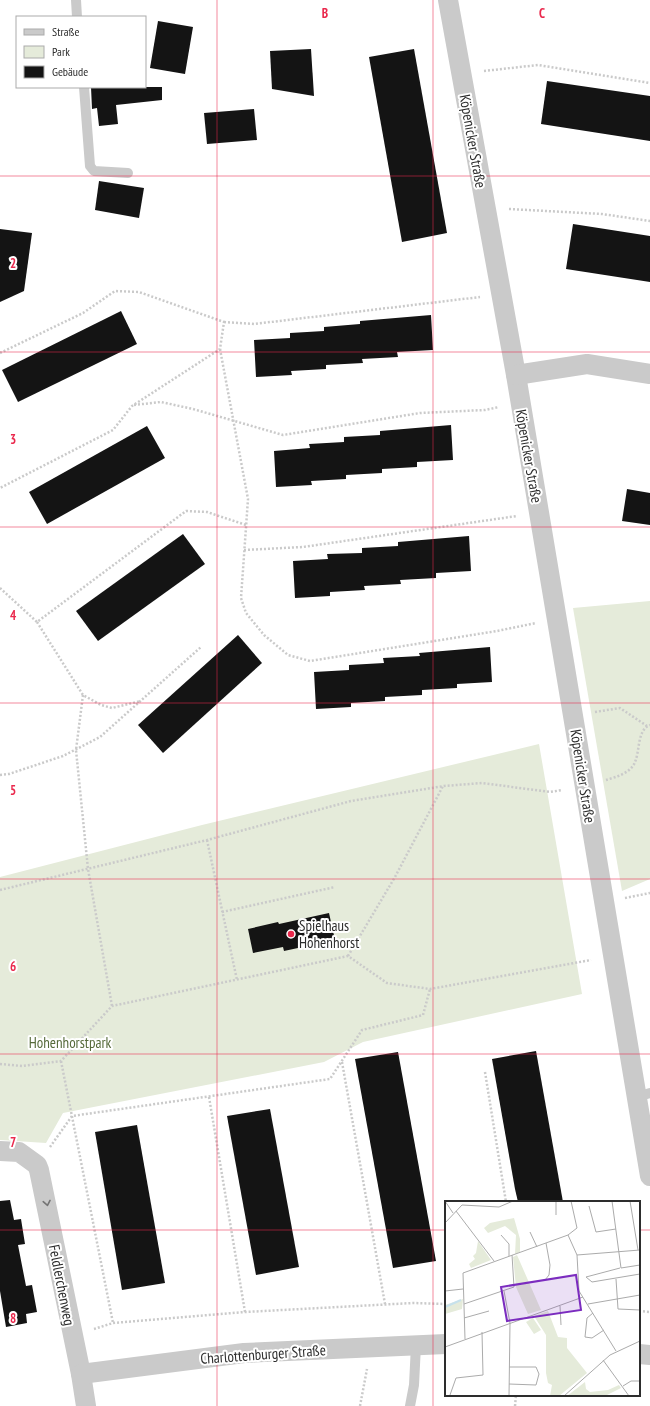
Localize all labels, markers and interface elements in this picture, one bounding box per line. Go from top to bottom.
text: B [322,5,328,22]
text: C [539,5,545,22]
legend [16,16,146,88]
text: Straße [52,24,79,39]
text: Park [52,44,70,59]
text: Gebäude [52,64,88,79]
street label: Köpenicker Straße [455,93,491,189]
text: 2 [10,255,16,272]
street label: Köpenicker Straße [511,408,547,504]
text: 3 [10,431,16,448]
text: 4 [10,607,17,624]
street label: Köpenicker Straße [566,728,600,824]
text: 5 [10,782,16,799]
place label: Spielhaus Hohenhorst [299,916,359,952]
marker: Spielhaus Hohenhorst [286,929,296,939]
text: 6 [10,958,16,975]
park label: Hohenhorstpark [29,1033,112,1052]
text: 7 [10,1134,16,1151]
one-way arrow [42,1200,50,1206]
inset map [445,1201,640,1396]
street label: Feldlerchenweg [45,1243,79,1327]
text: 8 [10,1310,16,1327]
street label: Charlottenburger Straße [200,1340,326,1368]

